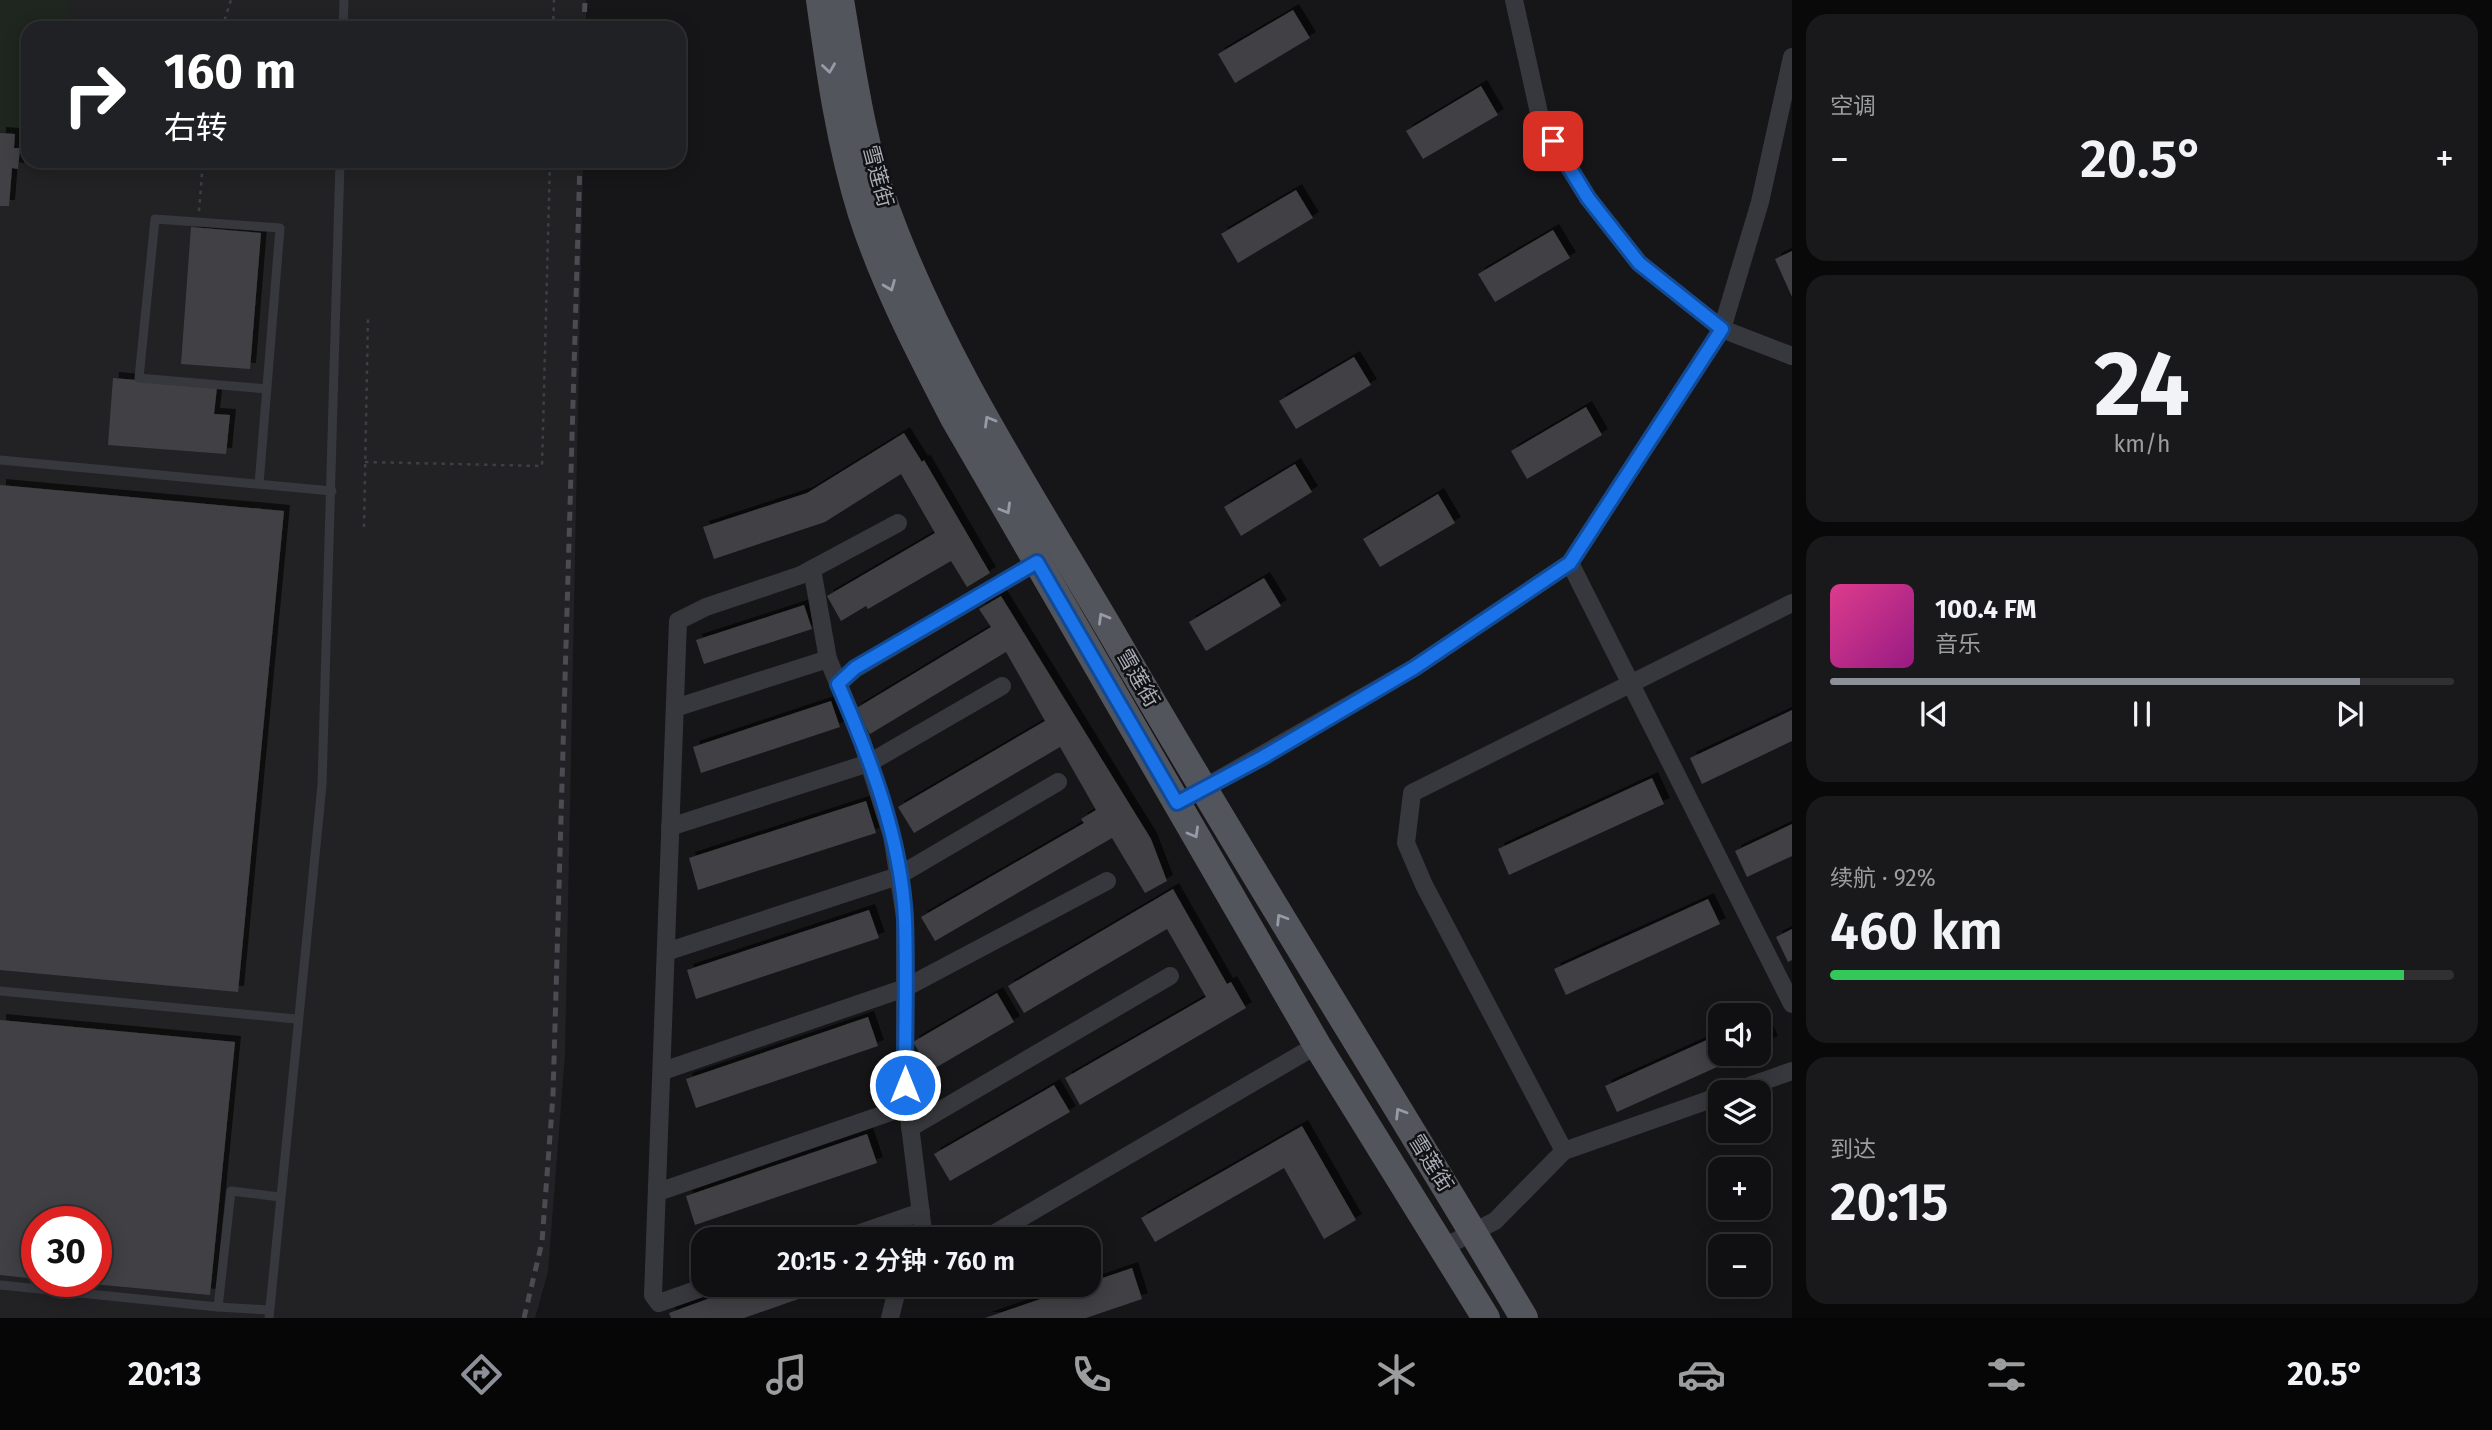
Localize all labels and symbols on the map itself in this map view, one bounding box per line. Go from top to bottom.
one-way arrow [822,62,837,73]
pin [1523,111,1583,171]
street label: 雪莲街 [857,142,899,210]
one-way arrow [882,279,896,291]
one-way arrow [984,415,997,428]
one-way arrow [998,502,1011,515]
one-way arrow [1098,612,1111,625]
street label: 雪莲街 [1111,644,1165,712]
one-way arrow [1186,826,1199,839]
one-way arrow [1276,914,1289,927]
position arrow [868,1048,942,1122]
one-way arrow [1395,1107,1408,1120]
street label: 雪莲街 [1403,1129,1459,1197]
speed limit sign: 30 [21,1206,112,1297]

